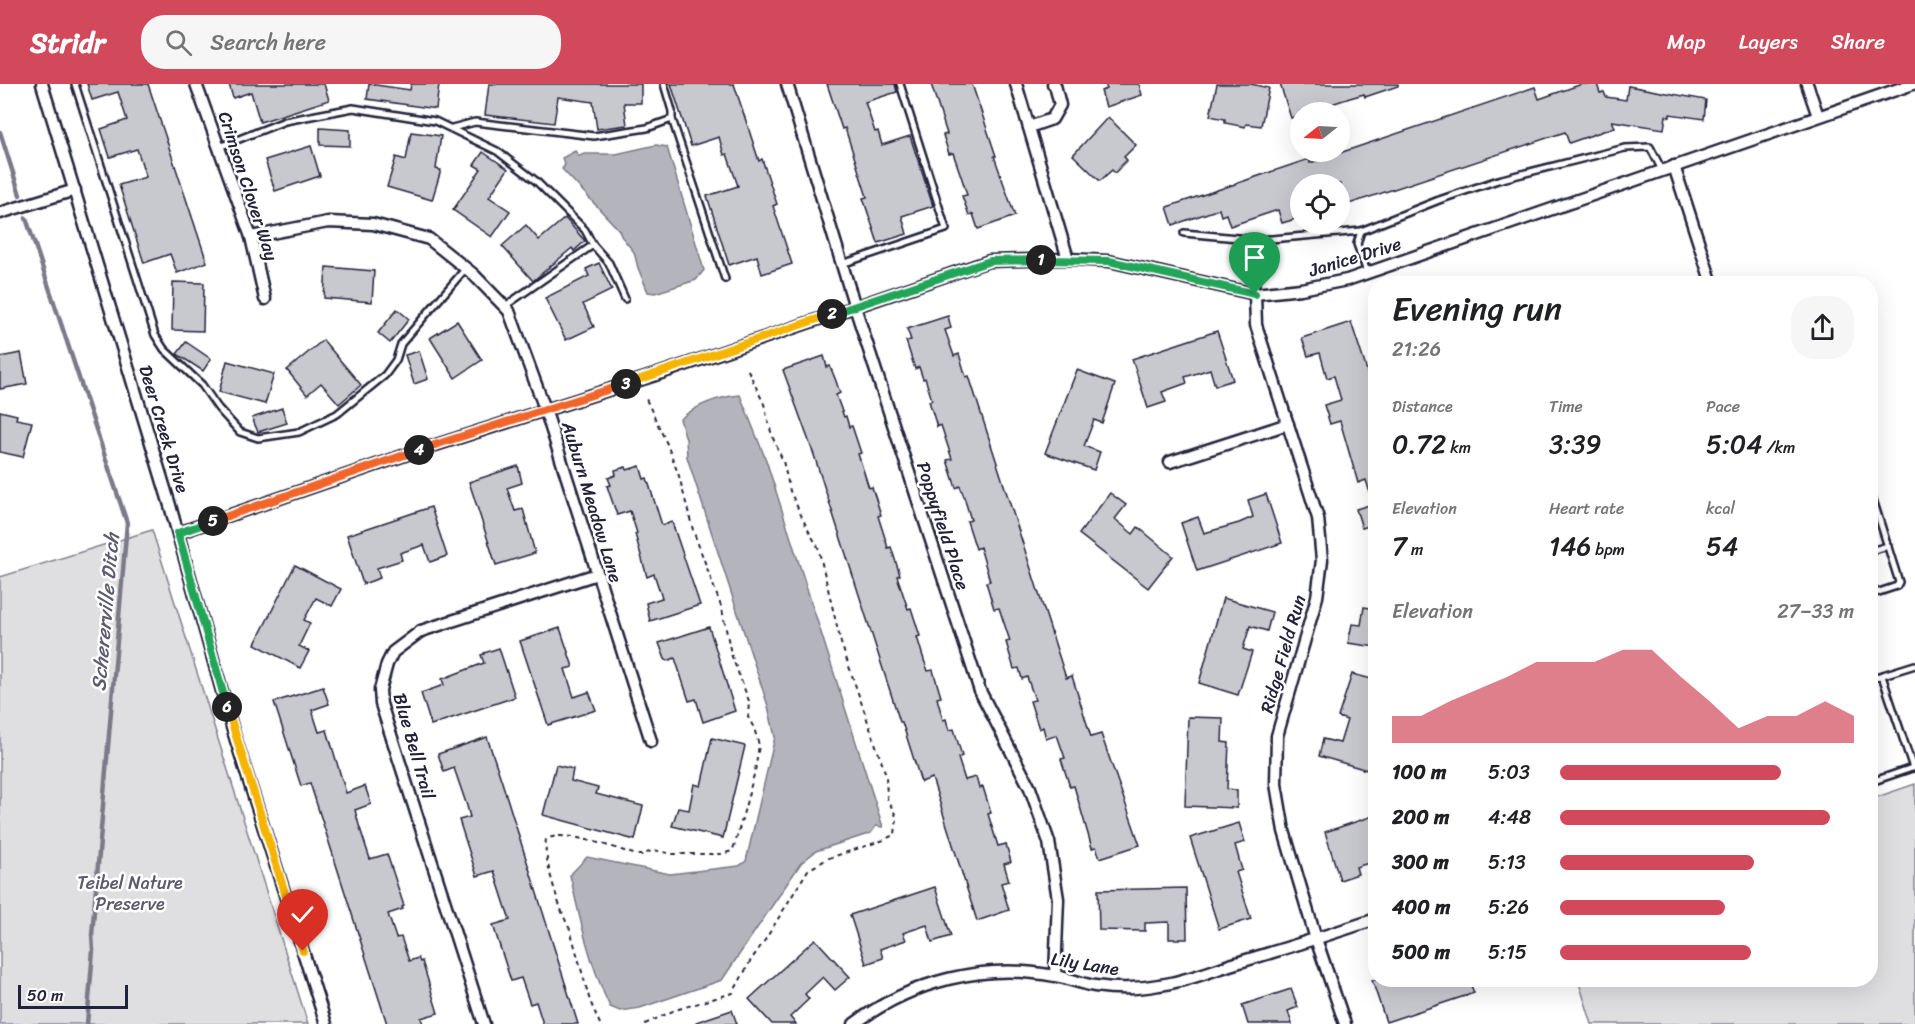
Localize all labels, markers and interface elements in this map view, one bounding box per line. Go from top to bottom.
search box [141,15,561,69]
text: Stridr [30,18,105,67]
text: Search here [210,23,326,62]
text: Map [1667,23,1706,61]
text: Layers [1739,23,1798,61]
text: Share [1831,23,1885,61]
icon: search [162,26,195,59]
north arrow [1290,102,1350,162]
map controls [1290,102,1350,234]
street label: Crimson Clover Way [209,107,287,266]
button: locate [1290,174,1350,234]
street label: Janice Drive [1304,228,1405,287]
pin [1229,232,1280,294]
icon: arrive [1238,241,1271,274]
pin: 1 [1026,245,1056,275]
text: 1 [1038,245,1044,274]
text: Evening run [1392,280,1562,338]
button: share [1791,296,1854,359]
pin: 2 [817,299,847,329]
text: 2 [827,299,837,328]
text: 21:26 [1392,332,1441,367]
street label: Deer Creek Drive [129,361,199,497]
pin: 3 [611,369,641,399]
text: 3 [622,369,630,398]
text: Distance [1392,392,1453,421]
text: Time [1549,392,1583,421]
text: Pace [1706,392,1740,421]
street label: Auburn Meadow Lane [552,416,632,587]
text: 0.72 [1392,421,1446,467]
text: 3:39 [1549,421,1601,467]
text: 5:04 [1706,421,1762,467]
text: km [1446,433,1471,462]
text: /km [1762,433,1795,462]
pin: 4 [404,435,434,465]
text: 4 [414,435,424,464]
street label: Poppyfield Place [907,458,979,594]
text: Elevation [1392,494,1457,523]
text: Heart rate [1549,494,1624,523]
text: kcal [1706,494,1735,523]
pin: 5 [198,506,228,536]
text: 5 [208,506,218,535]
text: 7 [1392,523,1407,569]
text: 146 [1549,523,1591,569]
text: 54 [1706,523,1738,569]
water label: Schererville Ditch [81,530,130,692]
text: m [1407,535,1423,564]
text: bpm [1591,535,1625,564]
street label: Ridge Field Run [1251,591,1315,717]
text: Elevation [1392,594,1473,629]
text: 27–33 m [1777,594,1854,629]
street label: Blue Bell Trail [384,689,445,804]
pin: 6 [212,692,242,722]
text: 6 [222,692,232,721]
text: 100 m [1392,755,1446,790]
text: 5:03 [1488,755,1530,790]
text: 200 m [1392,800,1449,835]
text: 4:48 [1488,800,1531,835]
text: 300 m [1392,845,1449,880]
text: 5:13 [1488,845,1526,880]
park label: Teibel Nature Preserve [77,867,183,920]
pin [277,889,328,951]
text: 400 m [1392,890,1450,925]
text: 5:26 [1488,890,1529,925]
icon: check [286,898,319,931]
text: 500 m [1392,935,1450,970]
text: 5:15 [1488,935,1527,970]
street label: Lily Lane [1049,943,1122,985]
text: 50 m [27,981,63,1010]
scale bar [18,982,128,1010]

